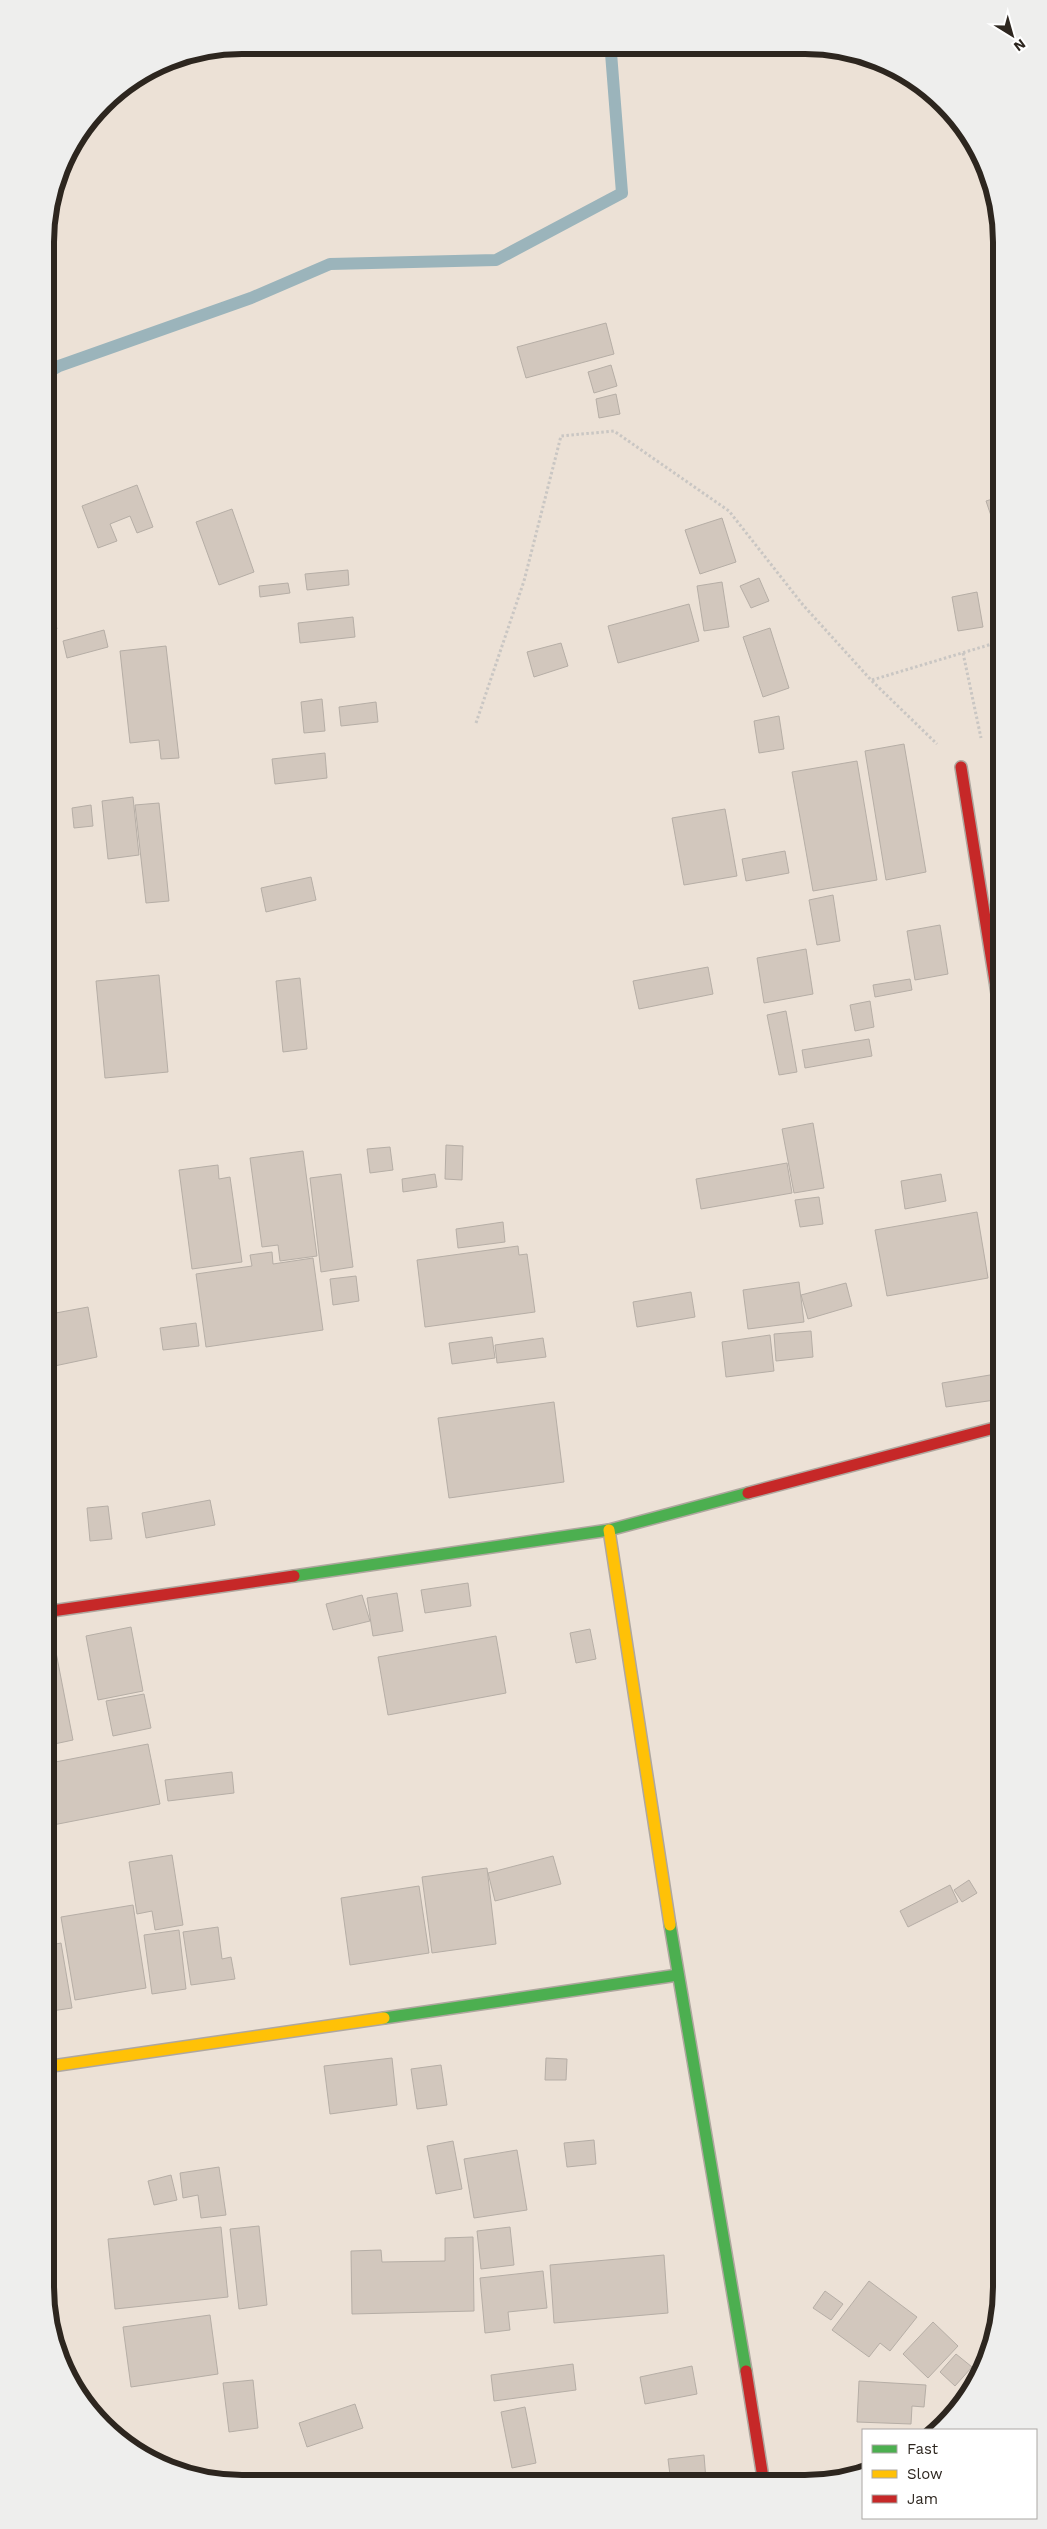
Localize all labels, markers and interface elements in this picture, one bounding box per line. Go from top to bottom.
north arrow [987,10,1037,60]
text: N [1011,36,1029,55]
legend [862,2429,1037,2519]
text: Fast [907,2440,939,2458]
text: Slow [907,2465,943,2483]
text: Jam [907,2490,938,2508]

